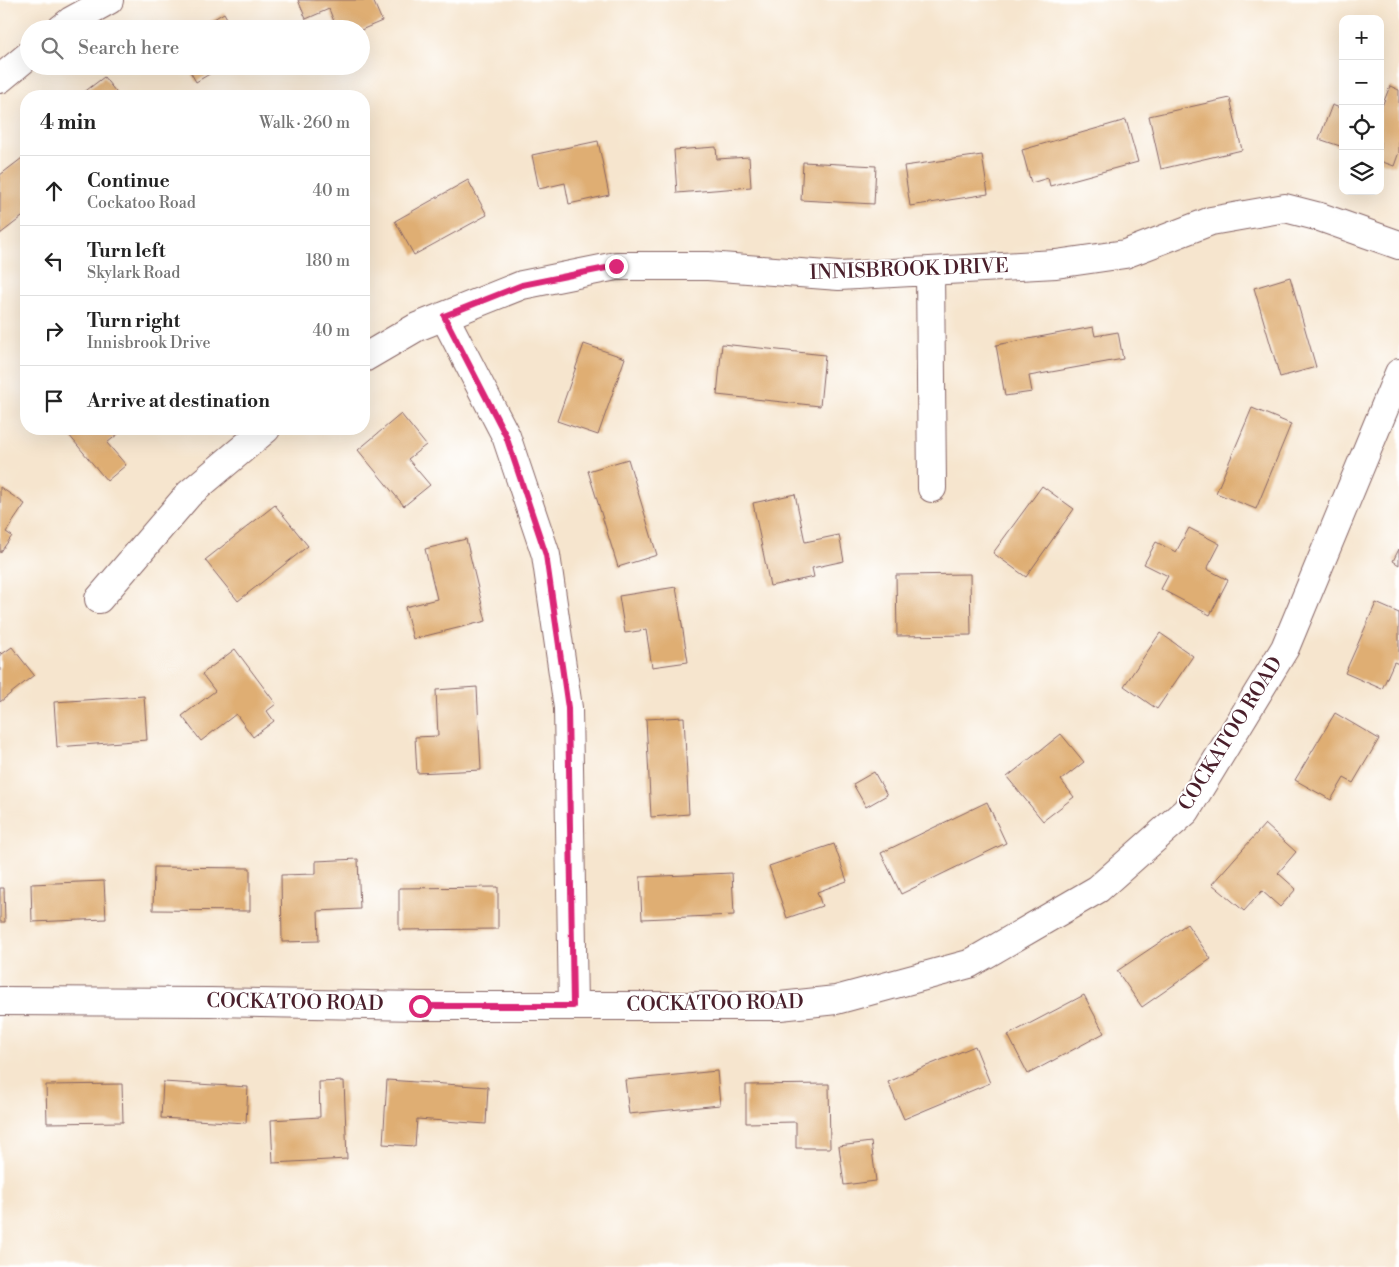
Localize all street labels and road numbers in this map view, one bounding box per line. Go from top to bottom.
street label: INNISBROOK DRIVE [809,254,1009,286]
street label: COCKATOO ROAD [1173,652,1289,816]
street label: COCKATOO ROAD [206,989,384,1017]
street label: COCKATOO ROAD [626,990,804,1018]

